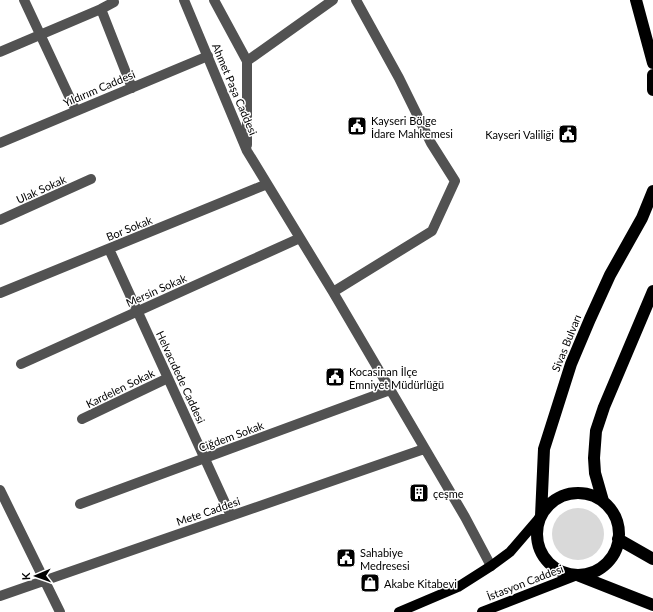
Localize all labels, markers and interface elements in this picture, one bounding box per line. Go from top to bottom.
street label: Ahmet Paşa Caddesi [210,41,260,137]
street label: Yıldırım Caddesi [61,67,137,109]
place label: Kayseri Bölge İdare Mahkemesi [371,114,453,140]
public building icon: Kayseri Bölge İdare Mahkemesi [346,115,368,137]
public building icon: Kayseri Valiliği [557,123,579,145]
place label: Kayseri Valiliği [485,128,554,141]
street label: Ulak Sokak [14,172,68,206]
street label: Bor Sokak [104,213,154,243]
street label: Mersin Sokak [124,271,189,309]
street label: Sivas Bulvarı [549,312,583,374]
street label: Helvacıdede Caddesi [154,329,208,426]
place label: Kocasinan İlçe Emniyet Müdürlüğü [349,365,444,391]
street label: Kardelen Sokak [84,366,157,410]
public building icon: Kocasinan İlçe Emniyet Müdürlüğü [324,366,346,388]
street label: Ciğdem Sokak [197,418,266,454]
building icon: çeşme [408,482,430,504]
place label: çeşme [433,487,464,500]
street label: Mete Caddesi [174,494,242,528]
place label: Sahabiye Medresesi [360,546,410,572]
public building icon: Sahabiye Medresesi [335,547,357,569]
north arrow [16,556,56,596]
street label: İstasyon Caddesi [485,561,565,603]
text: K [19,572,32,580]
shop icon: Akabe Kitabevi [359,572,381,594]
place label: Akabe Kitabevi [384,577,457,590]

